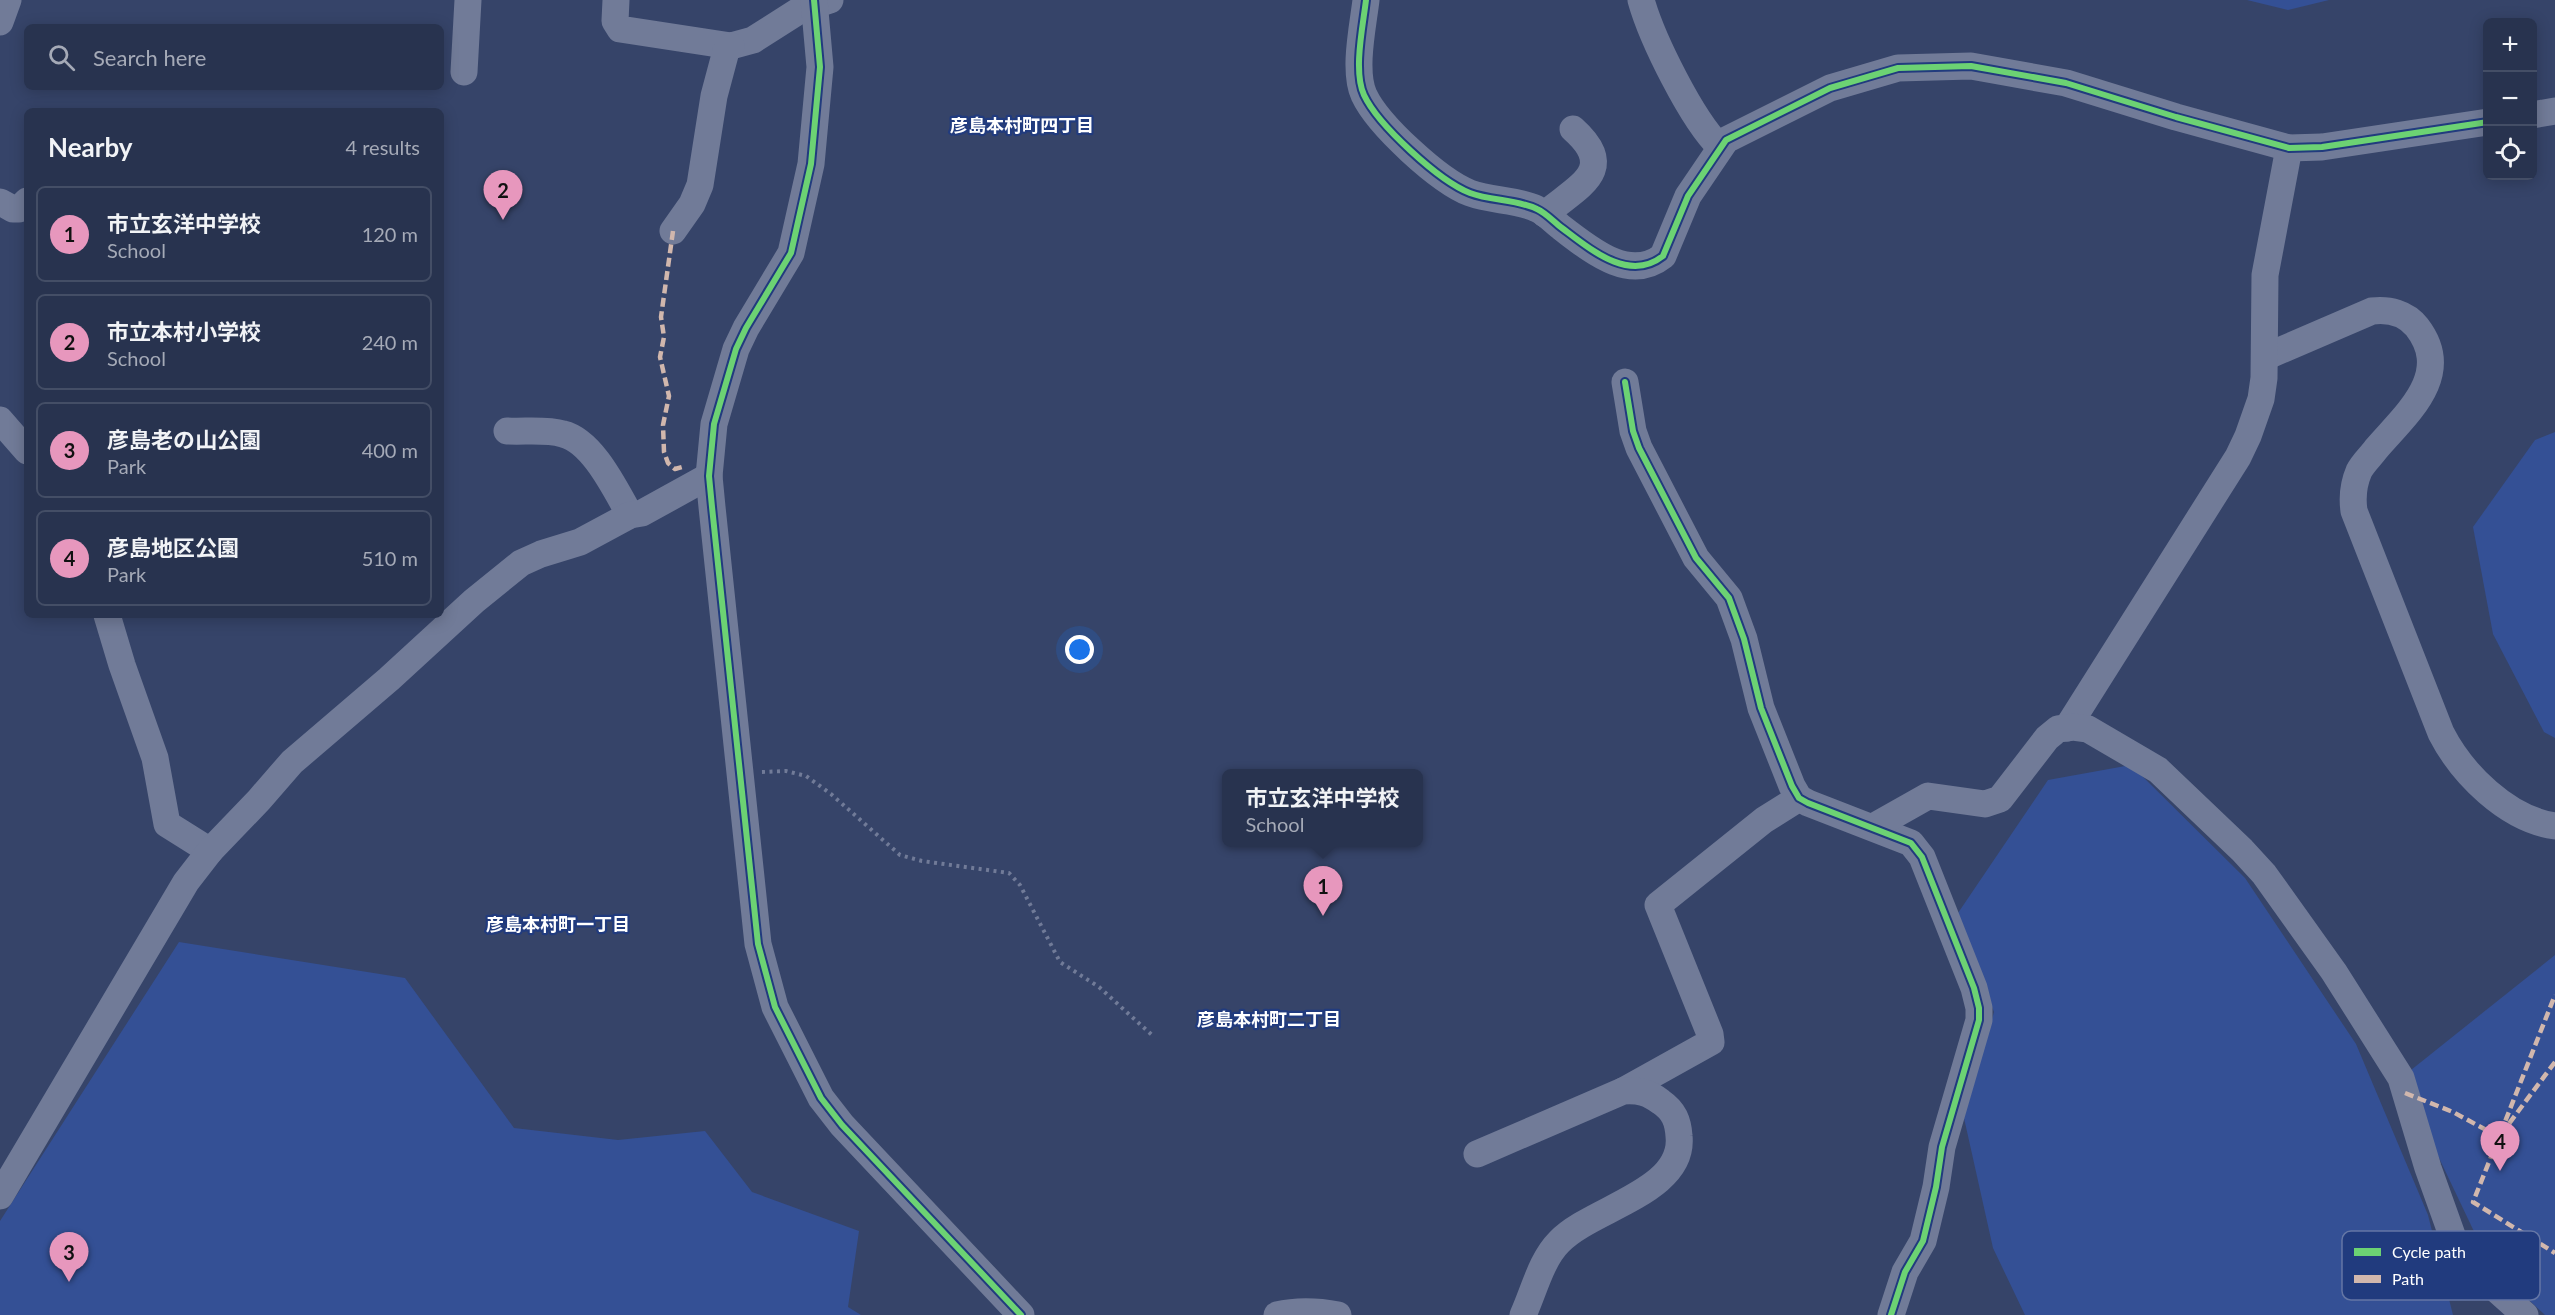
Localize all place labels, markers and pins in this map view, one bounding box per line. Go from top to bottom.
pin: 2 [484,170,522,220]
pin: 1 [1304,866,1342,916]
pin: 4 [2480,1122,2520,1171]
pin: 3 [50,1232,88,1282]

